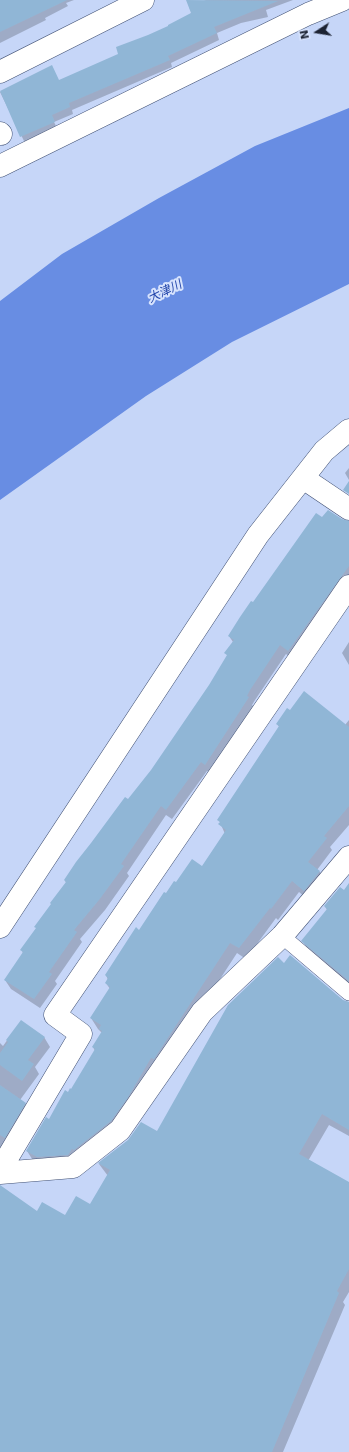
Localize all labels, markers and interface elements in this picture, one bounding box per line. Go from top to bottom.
north arrow [297,12,337,52]
text: N [297,29,312,40]
water label: 大津川 [146,278,184,306]

